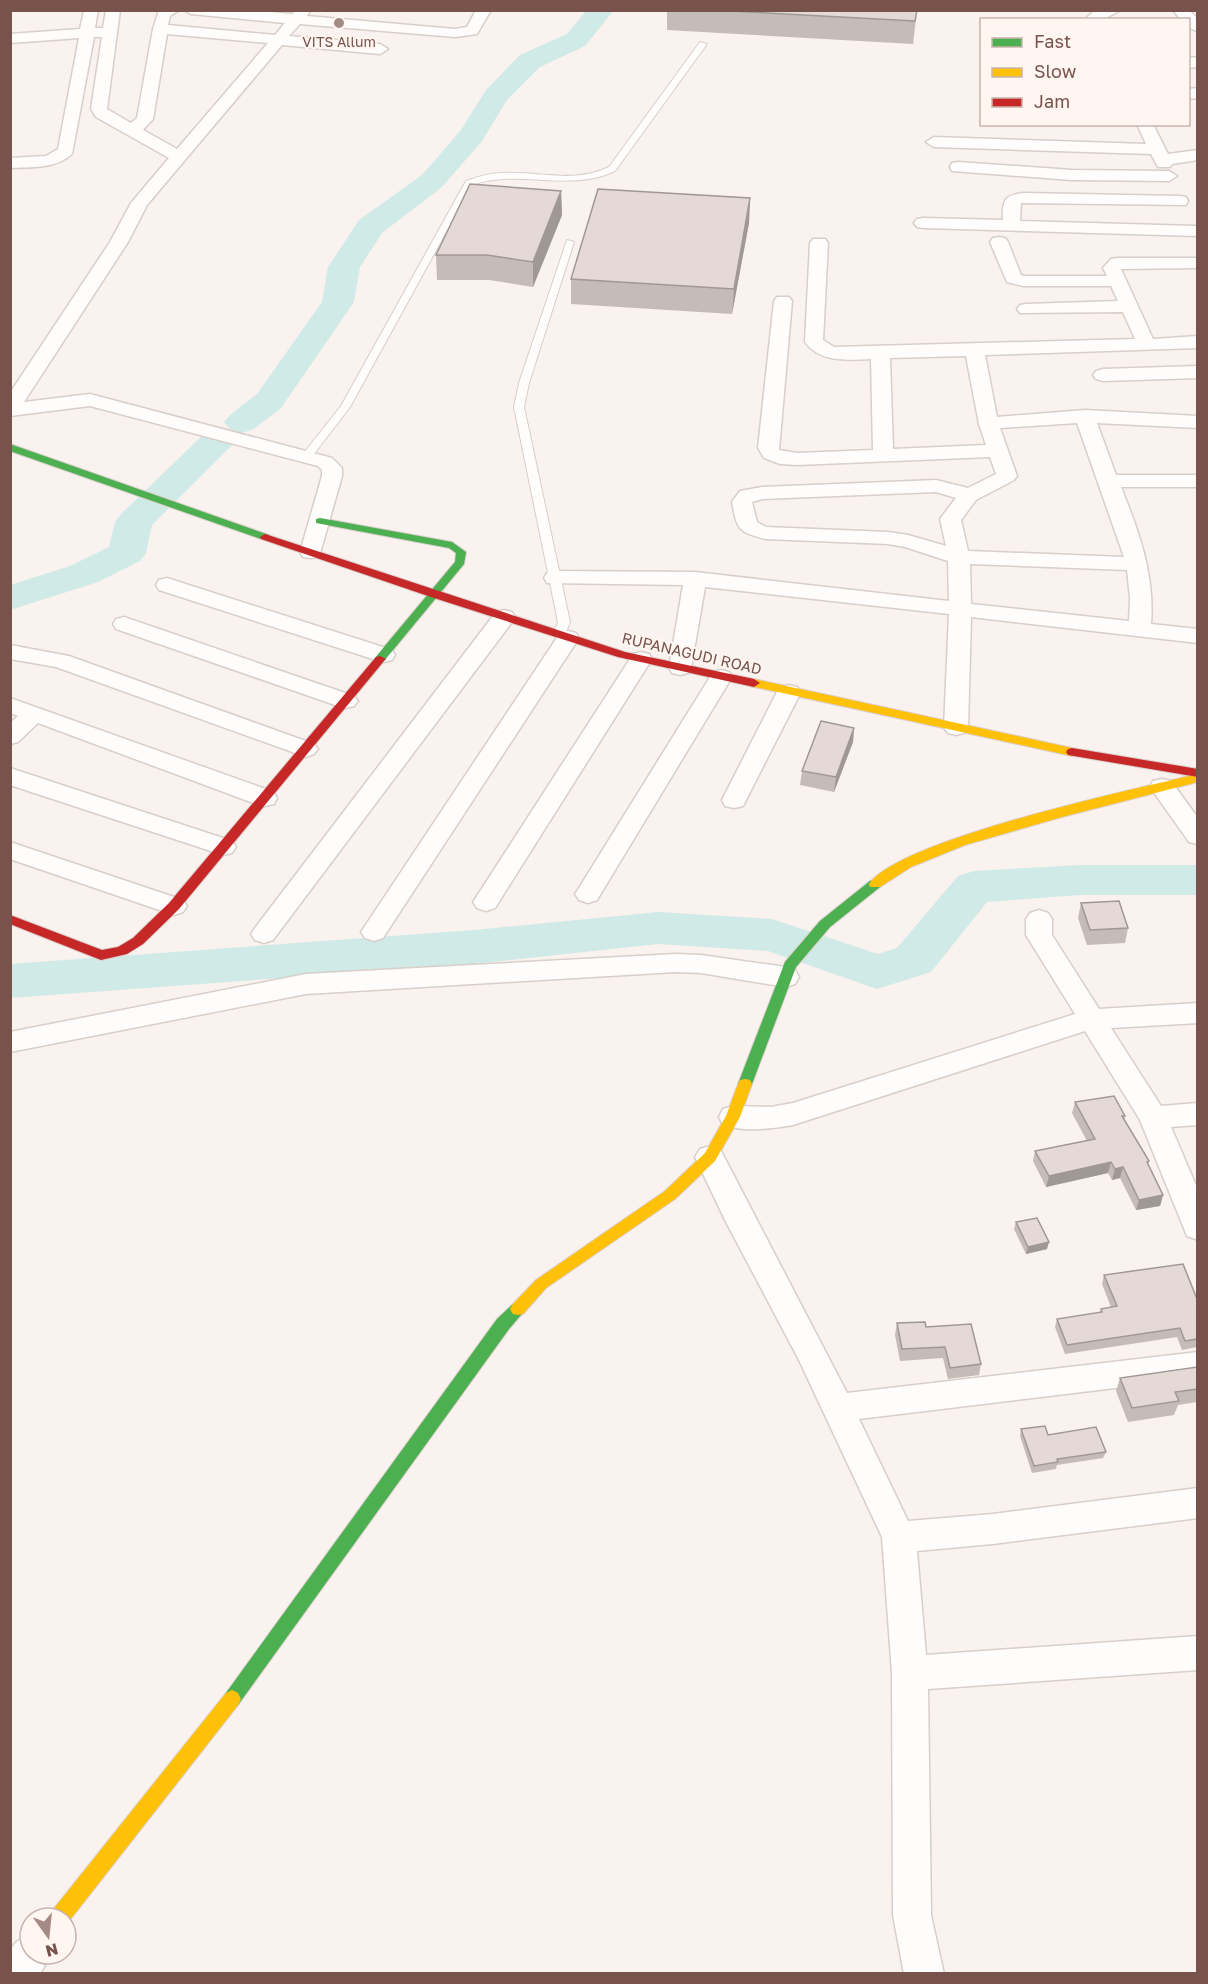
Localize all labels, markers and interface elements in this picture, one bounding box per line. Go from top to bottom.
marker: VITS Allum [332,16,346,30]
legend [980,18,1190,126]
text: Fast [1034,30,1071,52]
place label: VITS Allum [302,33,376,50]
text: Slow [1034,60,1077,82]
text: Jam [1034,90,1070,112]
street label: RUPANAGUDI ROAD [620,628,764,678]
north arrow [18,1906,78,1966]
text: N [43,1939,60,1962]

